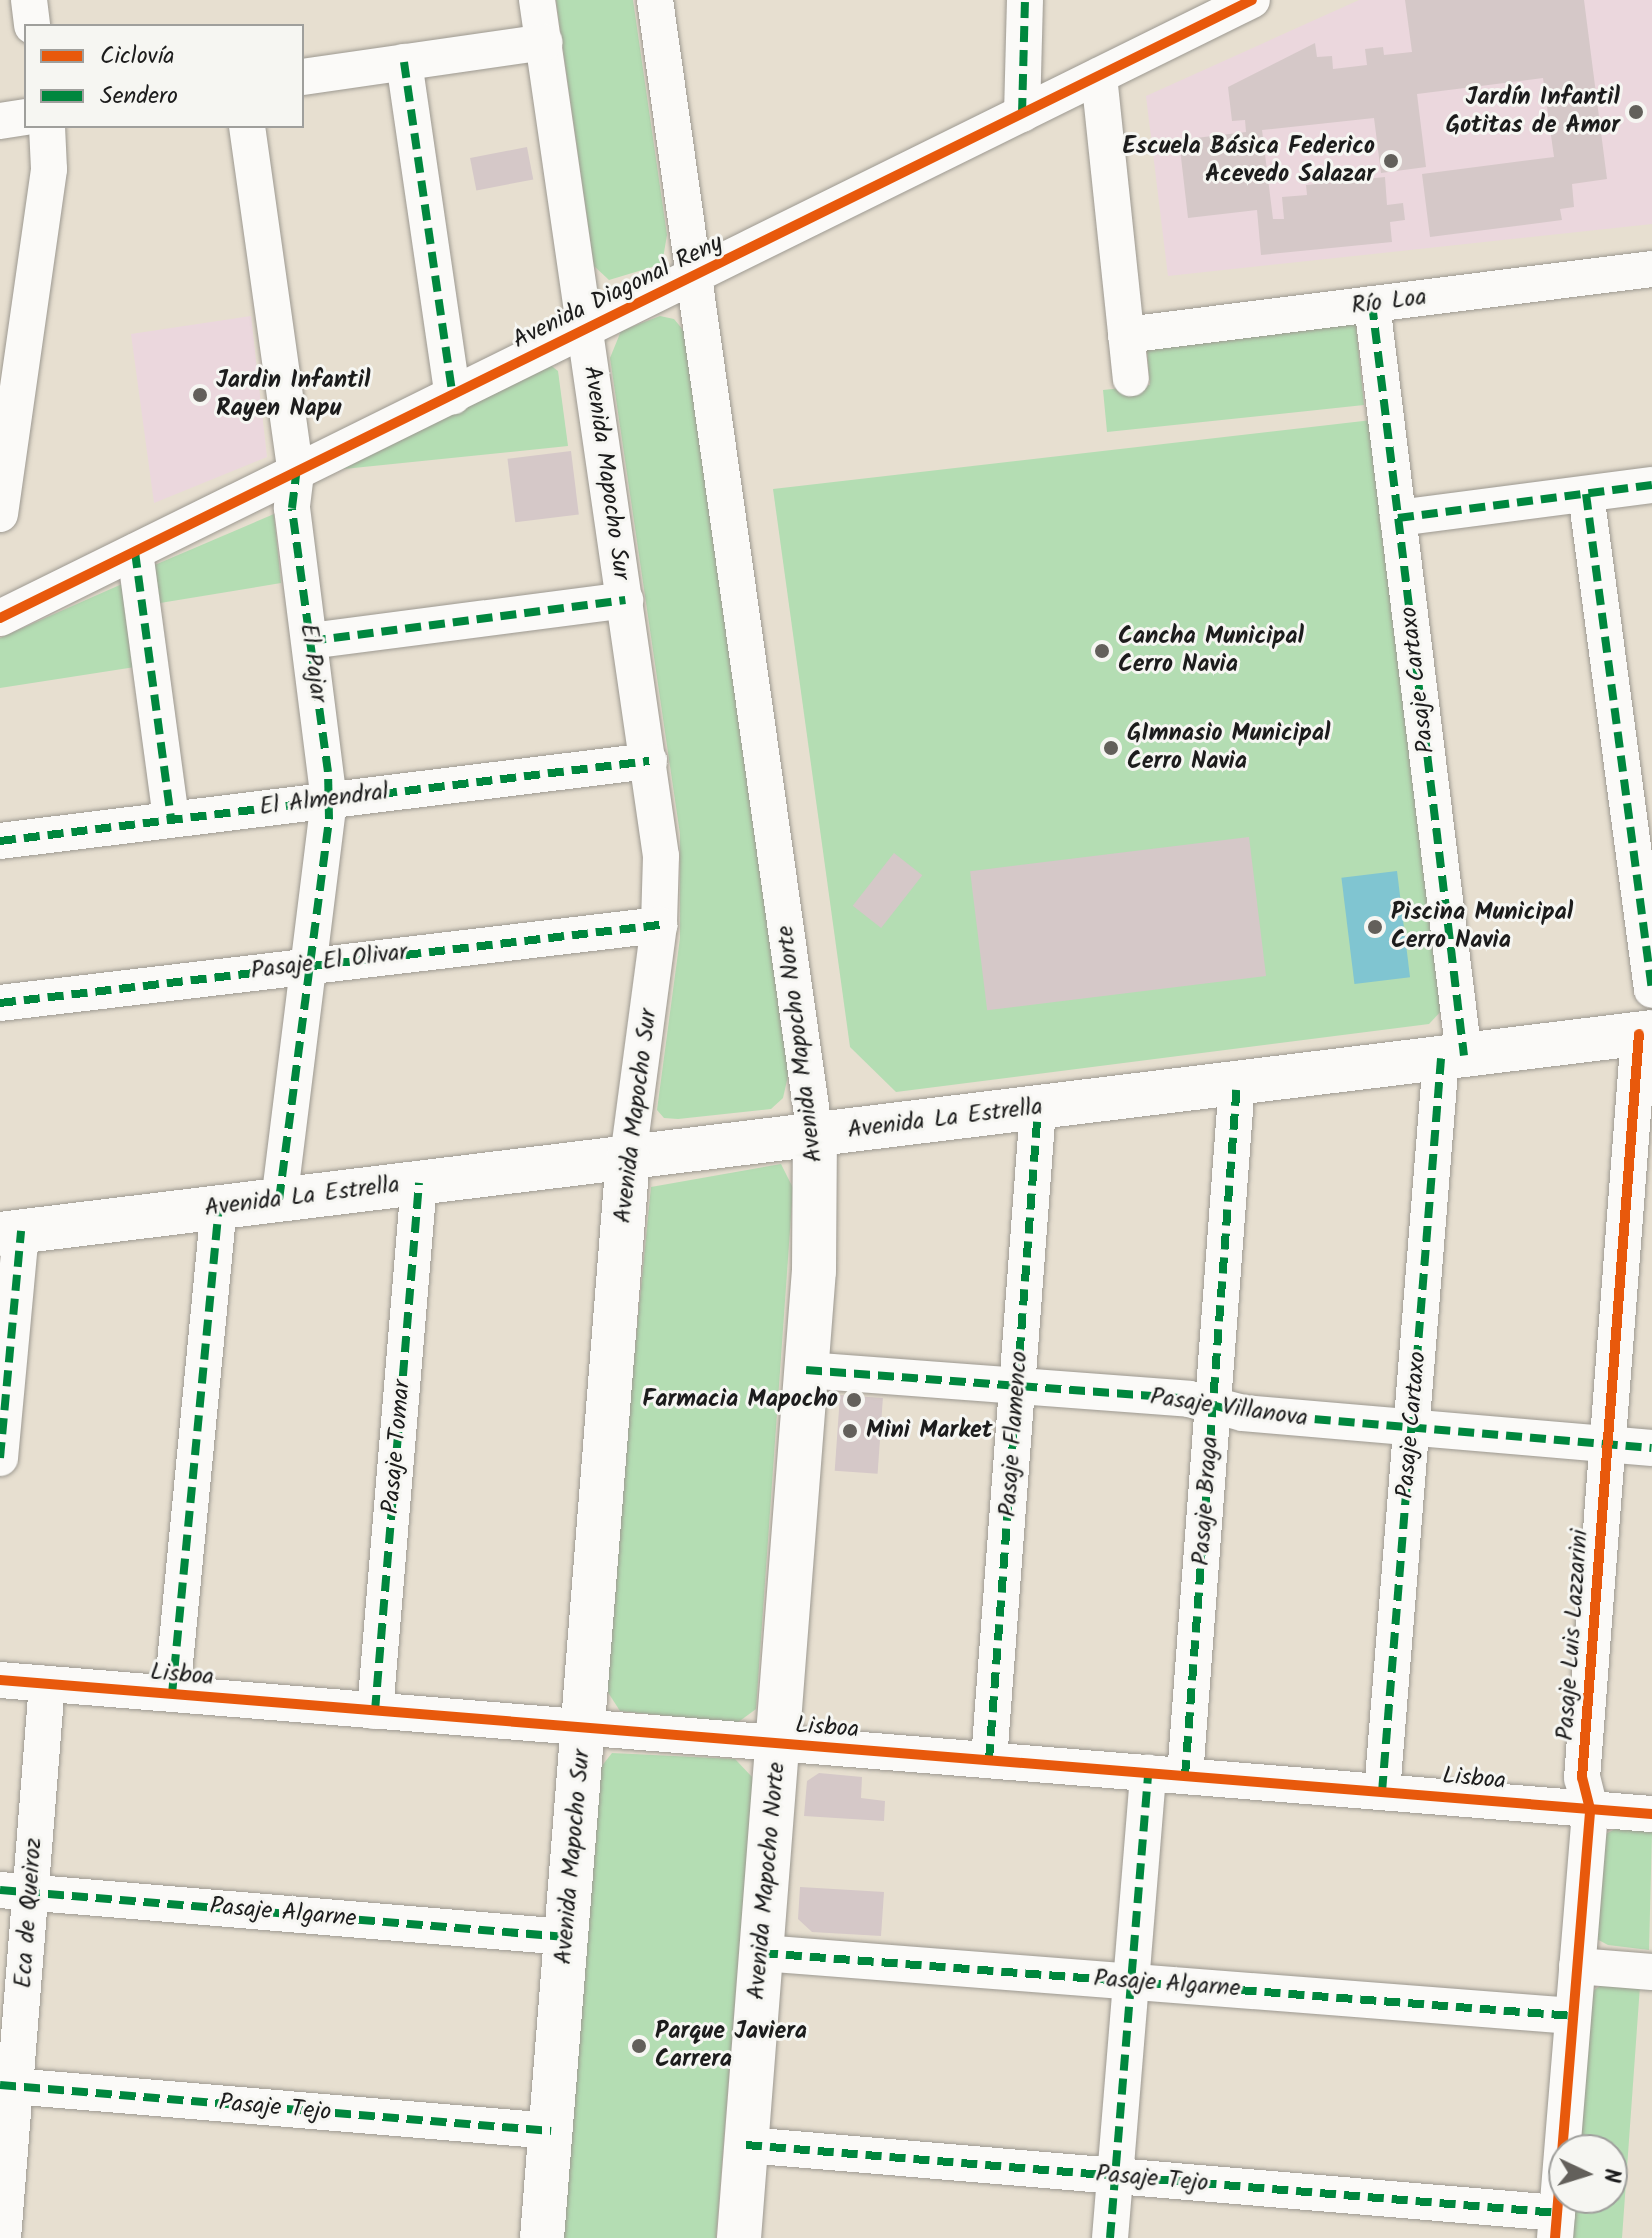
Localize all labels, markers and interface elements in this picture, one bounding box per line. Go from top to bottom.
legend [24,24,304,128]
text: Ciclovía [100,37,175,76]
text: Sendero [100,77,178,116]
place label: Jardín Infantil Gotitas de Amor [1446,84,1620,140]
marker: Jardín Infantil Gotitas de Amor [1627,103,1645,121]
place label: Escuela Básica Federico Acevedo Salazar [1123,133,1375,189]
marker: Escuela Básica Federico Acevedo Salazar [1382,152,1400,170]
street label: Avenida Diagonal Reny [508,229,728,355]
street label: Río Loa [1350,283,1428,321]
street label: Avenida Mapocho Sur [577,364,635,582]
place label: Jardin Infantil Rayen Napu [216,367,370,423]
marker: Jardin Infantil Rayen Napu [191,386,209,404]
street label: Pasaje Cartaxo [1395,605,1441,755]
street label: El Pajar [293,622,333,704]
place label: Cancha Municipal Cerro Navia [1118,623,1304,679]
marker: Cancha Municipal Cerro Navia [1093,642,1111,660]
place label: GImnasio Municipal Cerro Navia [1127,720,1330,776]
marker: GImnasio Municipal Cerro Navia [1102,739,1120,757]
street label: El Almendral [258,778,390,822]
place label: Piscina Municipal Cerro Navia [1391,899,1573,955]
marker: Piscina Municipal Cerro Navia [1366,918,1384,936]
street label: Avenida Mapocho Norte [771,924,829,1164]
street label: Pasaje El Olivar [249,938,409,986]
street label: Avenida Mapocho Sur [609,1007,663,1225]
street label: Avenida La Estrella [846,1093,1044,1145]
street label: Avenida La Estrella [203,1171,401,1223]
street label: Pasaje Flamenco [994,1350,1034,1518]
street label: Pasaje Cartaxo [1391,1350,1433,1500]
street label: Pasaje Tomar [377,1379,417,1515]
street label: Pasaje Villanova [1148,1383,1310,1433]
place label: Farmacia Mapocho [642,1386,838,1414]
marker: Farmacia Mapocho [845,1391,863,1409]
place label: Mini Market [866,1417,993,1445]
marker: Mini Market [841,1422,859,1440]
street label: Pasaje Braga [1187,1435,1225,1567]
street label: Pasaje Luis Lazzarini [1551,1529,1595,1741]
street label: Lisboa [149,1658,215,1692]
street label: Lisboa [794,1711,860,1745]
street label: Avenida Mapocho Sur [549,1748,597,1966]
street label: Avenida Mapocho Norte [742,1761,792,2001]
street label: Lisboa [1441,1762,1507,1796]
street label: Eca de Queiroz [9,1837,49,1989]
street label: Pasaje Algarne [209,1892,357,1934]
street label: Pasaje Algarne [1093,1965,1241,2003]
place label: Parque Javiera Carrera [655,2018,807,2074]
marker: Parque Javiera Carrera [630,2037,648,2055]
street label: Pasaje Tejo [218,2089,332,2127]
north arrow [1548,2134,1628,2214]
street label: Pasaje Tejo [1095,2160,1209,2198]
text: N [1593,2167,1628,2184]

